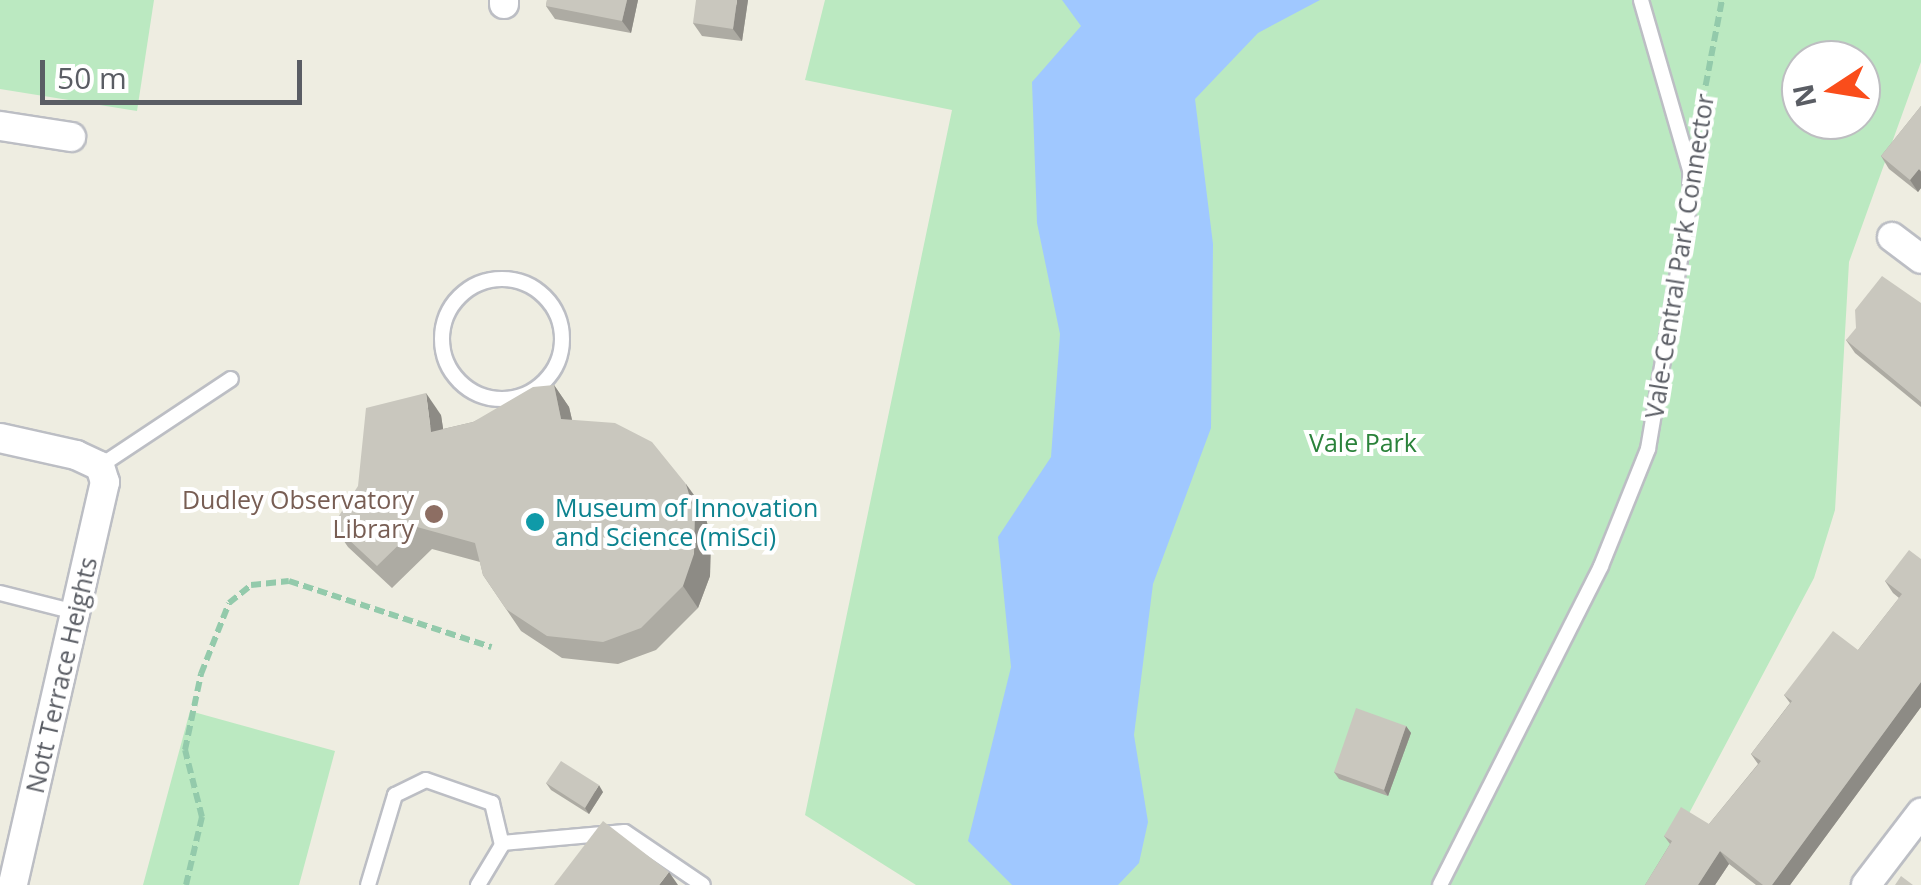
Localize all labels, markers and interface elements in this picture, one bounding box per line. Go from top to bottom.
scale bar [45,40,308,102]
north arrow [1781,40,1881,140]
text: 50 m [57,57,127,98]
text: N [1783,81,1825,111]
street label: Vale-Central Park Connector [1638,91,1720,421]
park label: Vale Park [1309,427,1417,457]
place label: Dudley Observatory Library [182,485,414,544]
place label: Museum of Innovation and Science (miSci) [555,493,818,552]
marker: Dudley Observatory Library [423,503,445,525]
marker: Museum of Innovation and Science (miSci) [524,511,546,533]
street label: Nott Terrace Heights [19,554,103,796]

